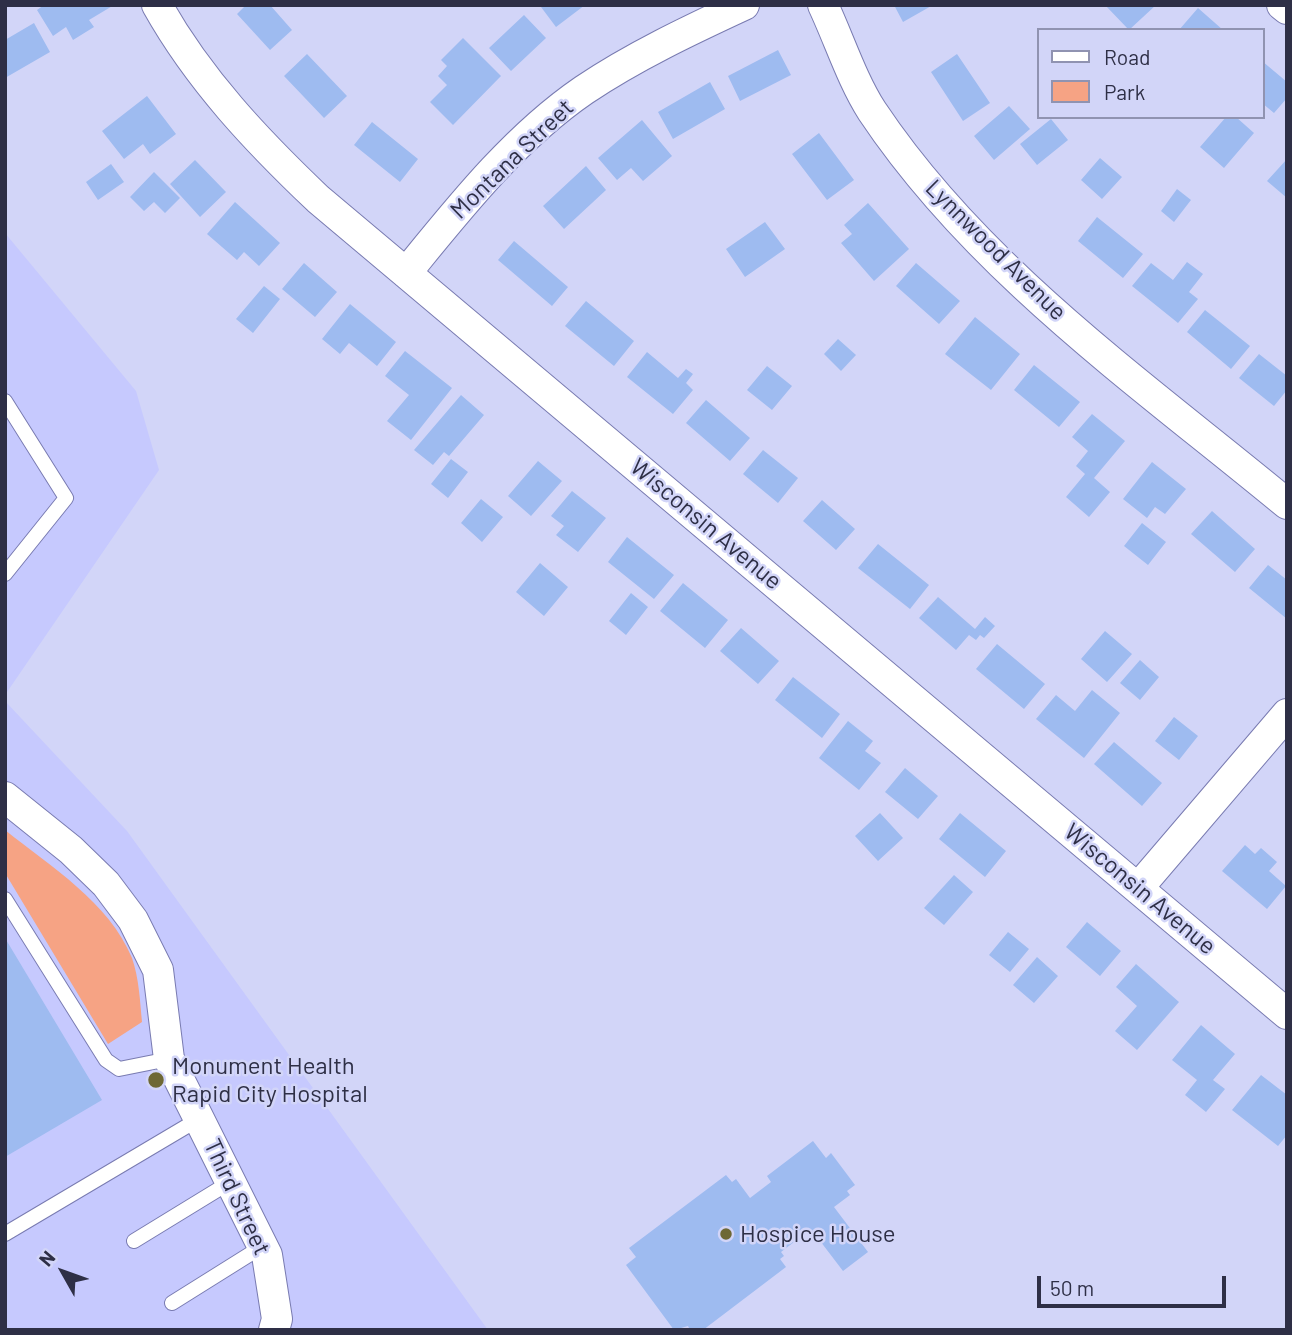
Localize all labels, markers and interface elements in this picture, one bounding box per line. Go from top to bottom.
legend [1036,28,1264,119]
text: Road [1104,44,1150,69]
text: Park [1104,79,1145,104]
street label: Montana Street [445,93,579,225]
street label: Lynnwood Avenue [920,174,1072,326]
street label: Wisconsin Avenue [624,452,788,596]
street label: Wisconsin Avenue [1058,817,1222,961]
place label: Monument Health Rapid City Hospital [172,1052,368,1108]
marker: Monument Health Rapid City Hospital [146,1070,166,1090]
street label: Third Street [198,1134,276,1260]
place label: Hospice House [740,1220,896,1248]
marker: Hospice House [718,1226,734,1242]
north arrow [28,1237,98,1307]
text: N [34,1246,59,1270]
scale bar [1040,1262,1229,1306]
text: 50 m [1050,1275,1094,1300]

